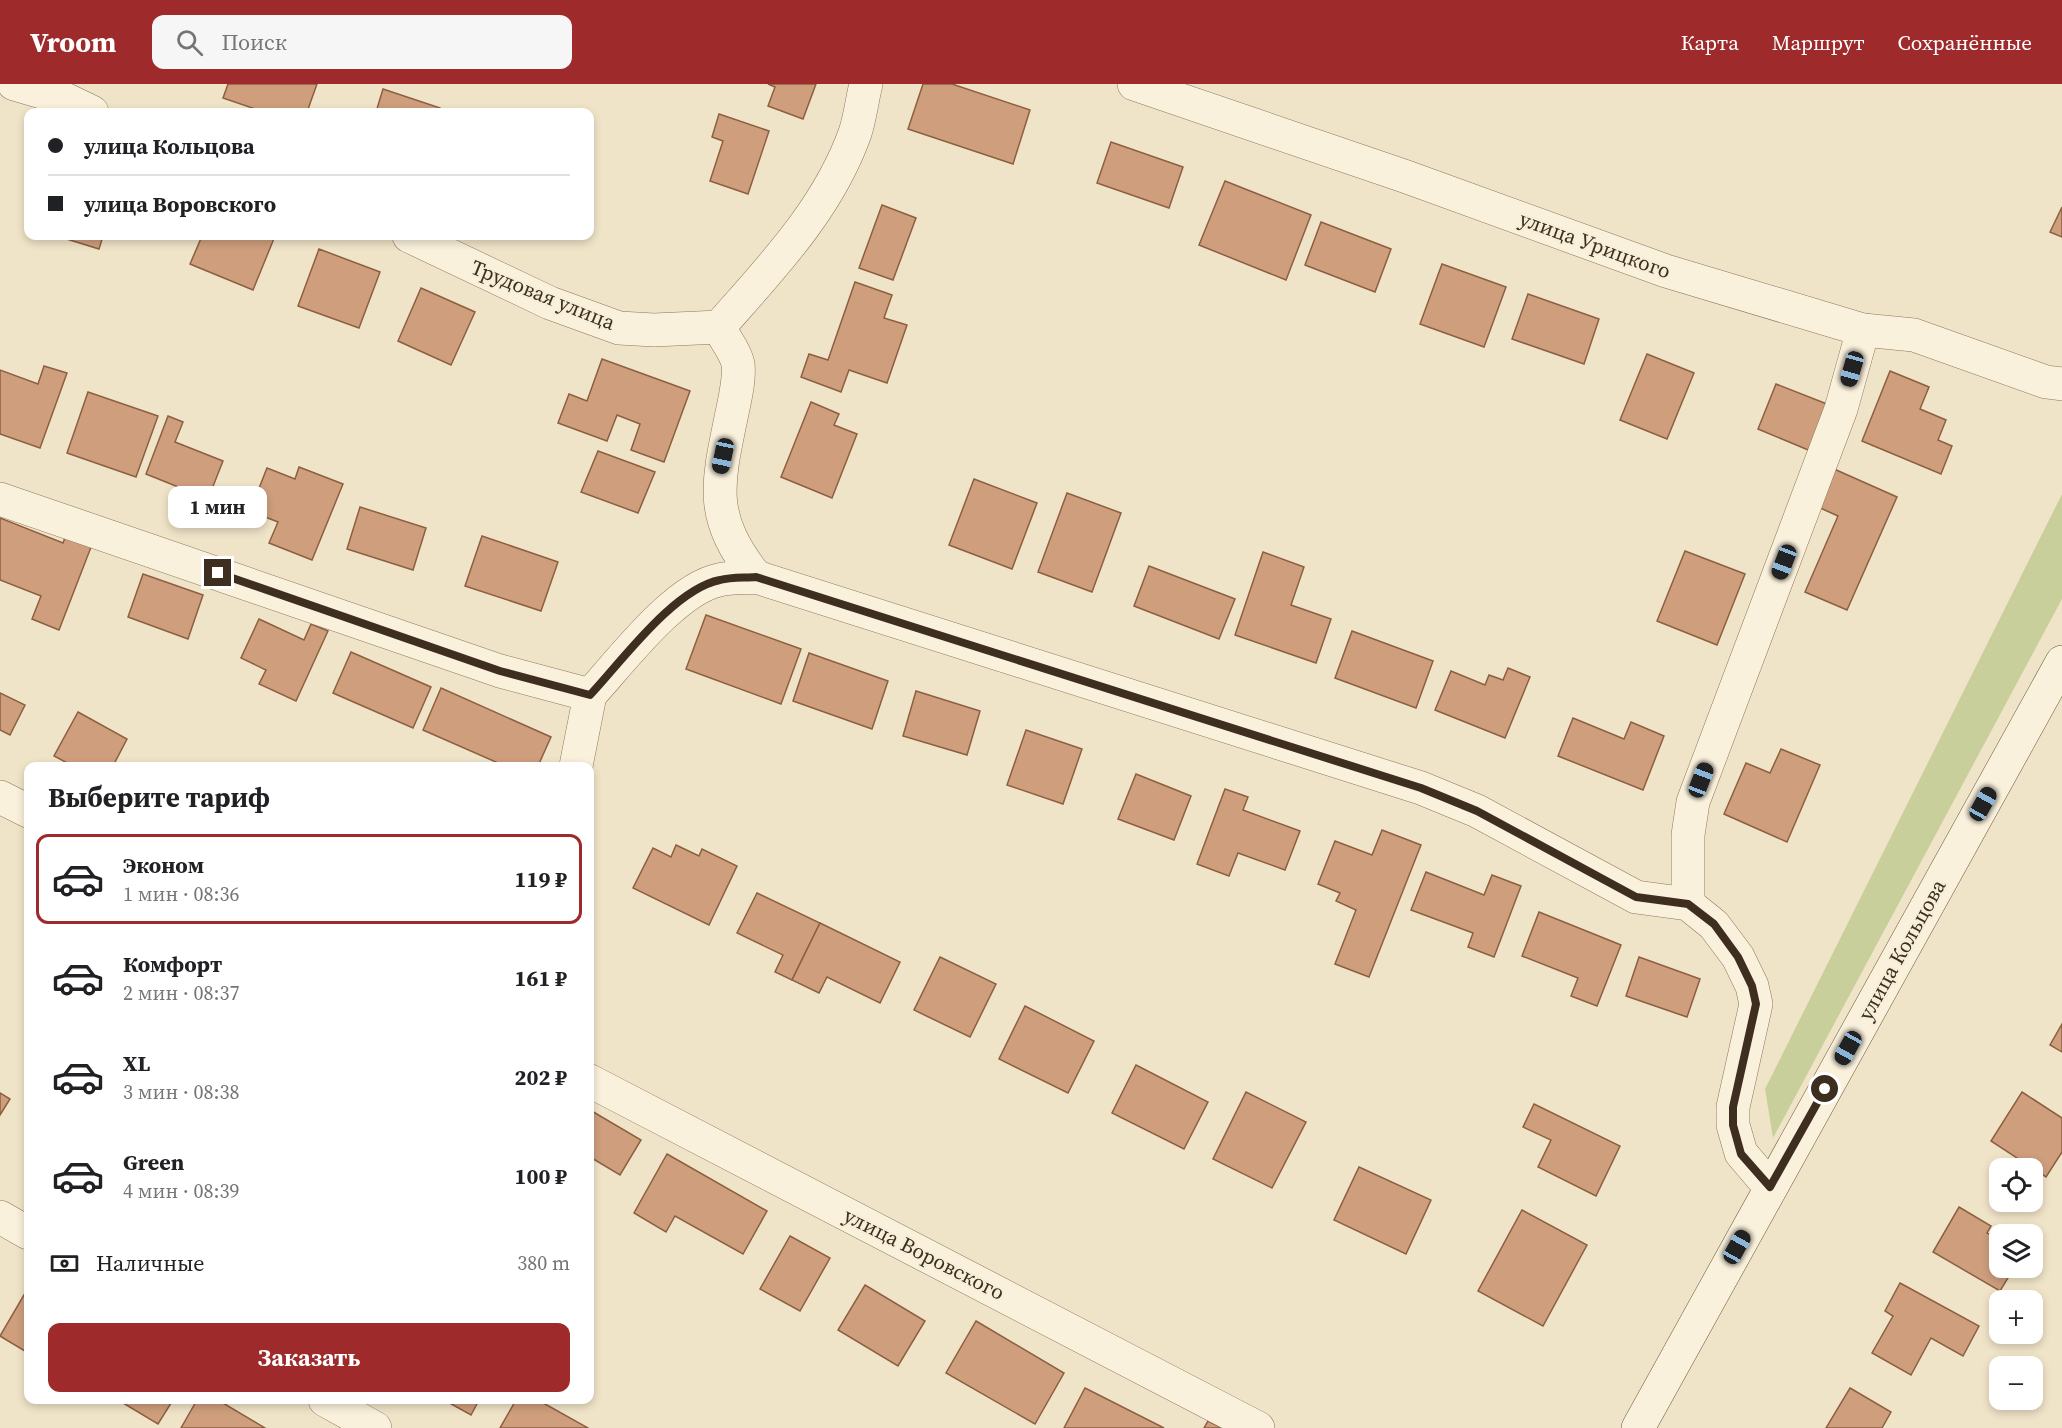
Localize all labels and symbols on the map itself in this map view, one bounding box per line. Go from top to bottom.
street label: улица Урицкого [1515,204,1675,285]
street label: Трудовая улица [467,252,620,337]
car [1838,349,1866,389]
car [710,437,736,475]
callout: 1 мин [168,486,268,528]
car [1769,542,1799,582]
route end [204,559,231,586]
car [1686,760,1716,800]
car [1966,784,2000,824]
street label: улица Кольцова [1851,874,1952,1025]
car [1831,1028,1865,1068]
route start [1811,1075,1838,1102]
street label: улица Воровского [839,1200,1010,1307]
car [1720,1227,1754,1267]

